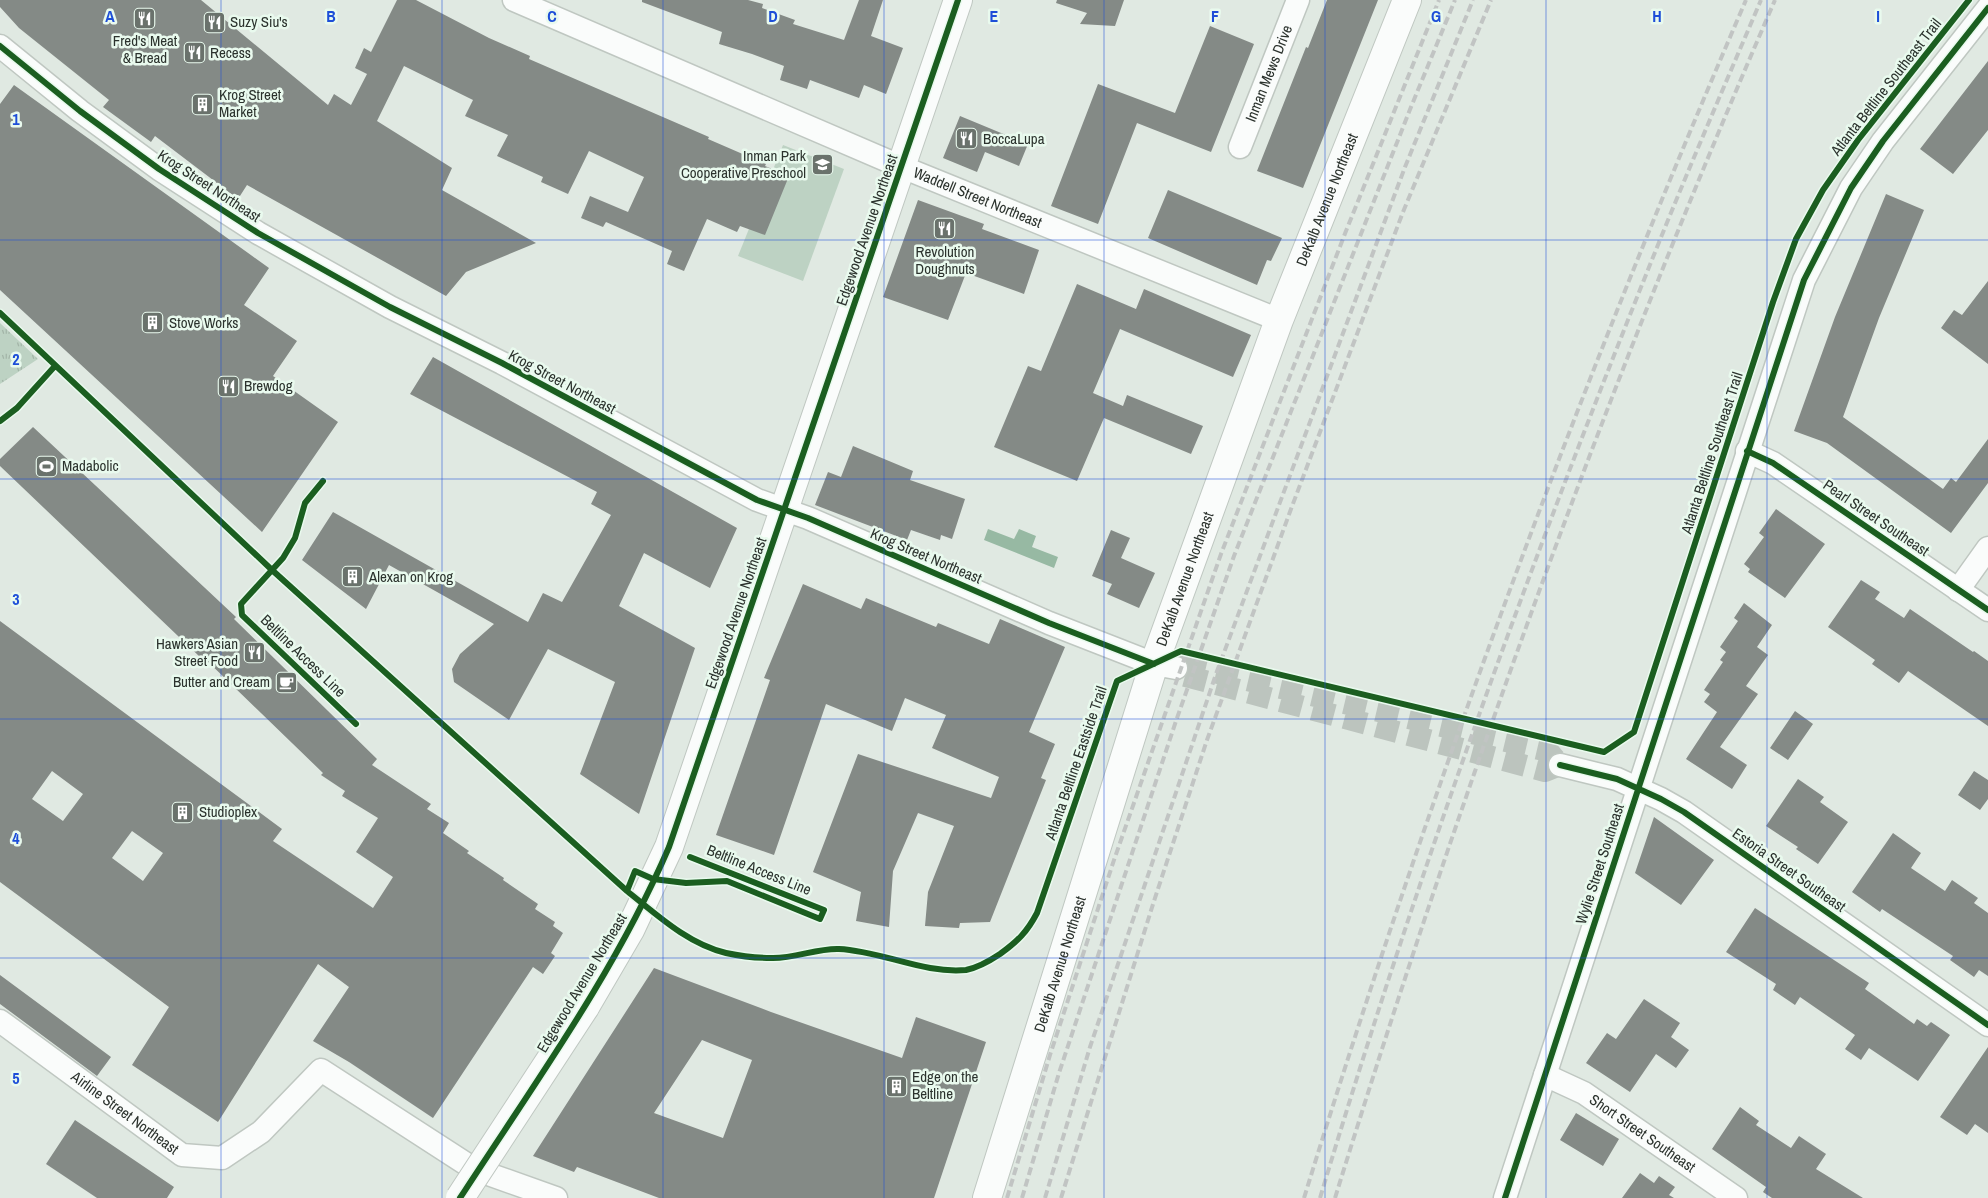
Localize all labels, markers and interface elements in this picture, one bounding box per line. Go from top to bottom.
text: A [105,5,115,27]
text: B [326,5,336,27]
text: C [547,5,557,27]
text: D [768,5,778,27]
text: E [990,5,999,27]
text: F [1211,5,1219,27]
text: G [1431,5,1441,27]
text: H [1652,5,1662,27]
text: I [1876,5,1880,27]
restaurant icon: Fred's Meat & Bread [133,6,157,30]
restaurant icon: Suzy Siu's [202,10,226,34]
place label: Suzy Siu's [230,11,288,32]
street label: Atlanta Beltline Southeast Trail [1825,14,1946,161]
street label: Inman Mews Drive [1240,22,1297,125]
place label: Fred's Meat & Bread [113,30,178,68]
restaurant icon: Recess [182,41,206,65]
place label: Recess [210,42,251,63]
place label: Krog Street Market [219,84,282,122]
building icon: Krog Street Market [191,92,215,116]
text: 1 [12,108,20,130]
restaurant icon: BoccaLupa [955,127,979,151]
place label: BoccaLupa [983,128,1045,149]
street label: DeKalb Avenue Northeast [1291,129,1363,269]
street label: Krog Street Northeast [154,144,265,227]
place label: Inman Park Cooperative Preschool [681,145,807,183]
street label: Edgewood Avenue Northeast [831,151,903,308]
school or university icon: Inman Park Cooperative Preschool [810,153,834,177]
street label: Waddell Street Northeast [910,162,1046,233]
restaurant icon: Revolution Doughnuts [933,217,957,241]
place label: Revolution Doughnuts [915,241,975,279]
building icon: Stove Works [141,311,165,335]
place label: Stove Works [169,312,239,333]
street label: Krog Street Northeast [505,344,620,419]
text: 2 [12,348,20,370]
street label: Atlanta Beltline Southeast Trail [1675,369,1748,537]
restaurant icon: Brewdog [216,374,240,398]
place label: Brewdog [244,375,293,396]
sports icon: Madabolic [34,454,58,478]
place label: Madabolic [62,455,119,476]
street label: Pearl Street Southeast [1819,474,1934,561]
street label: DeKalb Avenue Northeast [1150,508,1219,649]
street label: Krog Street Northeast [867,523,986,589]
street label: Edgewood Avenue Northeast [700,534,772,691]
building icon: Alexan on Krog [341,565,365,589]
place label: Alexan on Krog [368,566,453,587]
text: 3 [12,588,20,610]
street label: Beltline Access Line [256,610,351,702]
place label: Hawkers Asian Street Food [156,633,238,671]
restaurant icon: Hawkers Asian Street Food [242,641,266,665]
cafe icon: Butter and Cream [274,670,298,694]
place label: Butter and Cream [173,671,270,692]
street label: Atlanta Beltline Eastside Trail [1039,683,1112,844]
building icon: Studioplex [171,800,195,824]
street label: Wylie Street Southeast [1570,800,1629,927]
place label: Studioplex [199,801,258,822]
street label: Estoria Street Southeast [1728,823,1851,917]
text: 4 [12,827,20,849]
street label: Beltline Access Line [704,839,815,900]
street label: DeKalb Avenue Northeast [1029,893,1091,1035]
street label: Edgewood Avenue Northeast [532,909,632,1056]
street label: Airline Street Northeast [66,1065,184,1159]
place label: Edge on the Beltline [912,1066,979,1104]
text: 5 [12,1067,20,1089]
building icon: Edge on the Beltline [884,1074,908,1098]
street label: Short Street Southeast [1586,1089,1700,1177]

